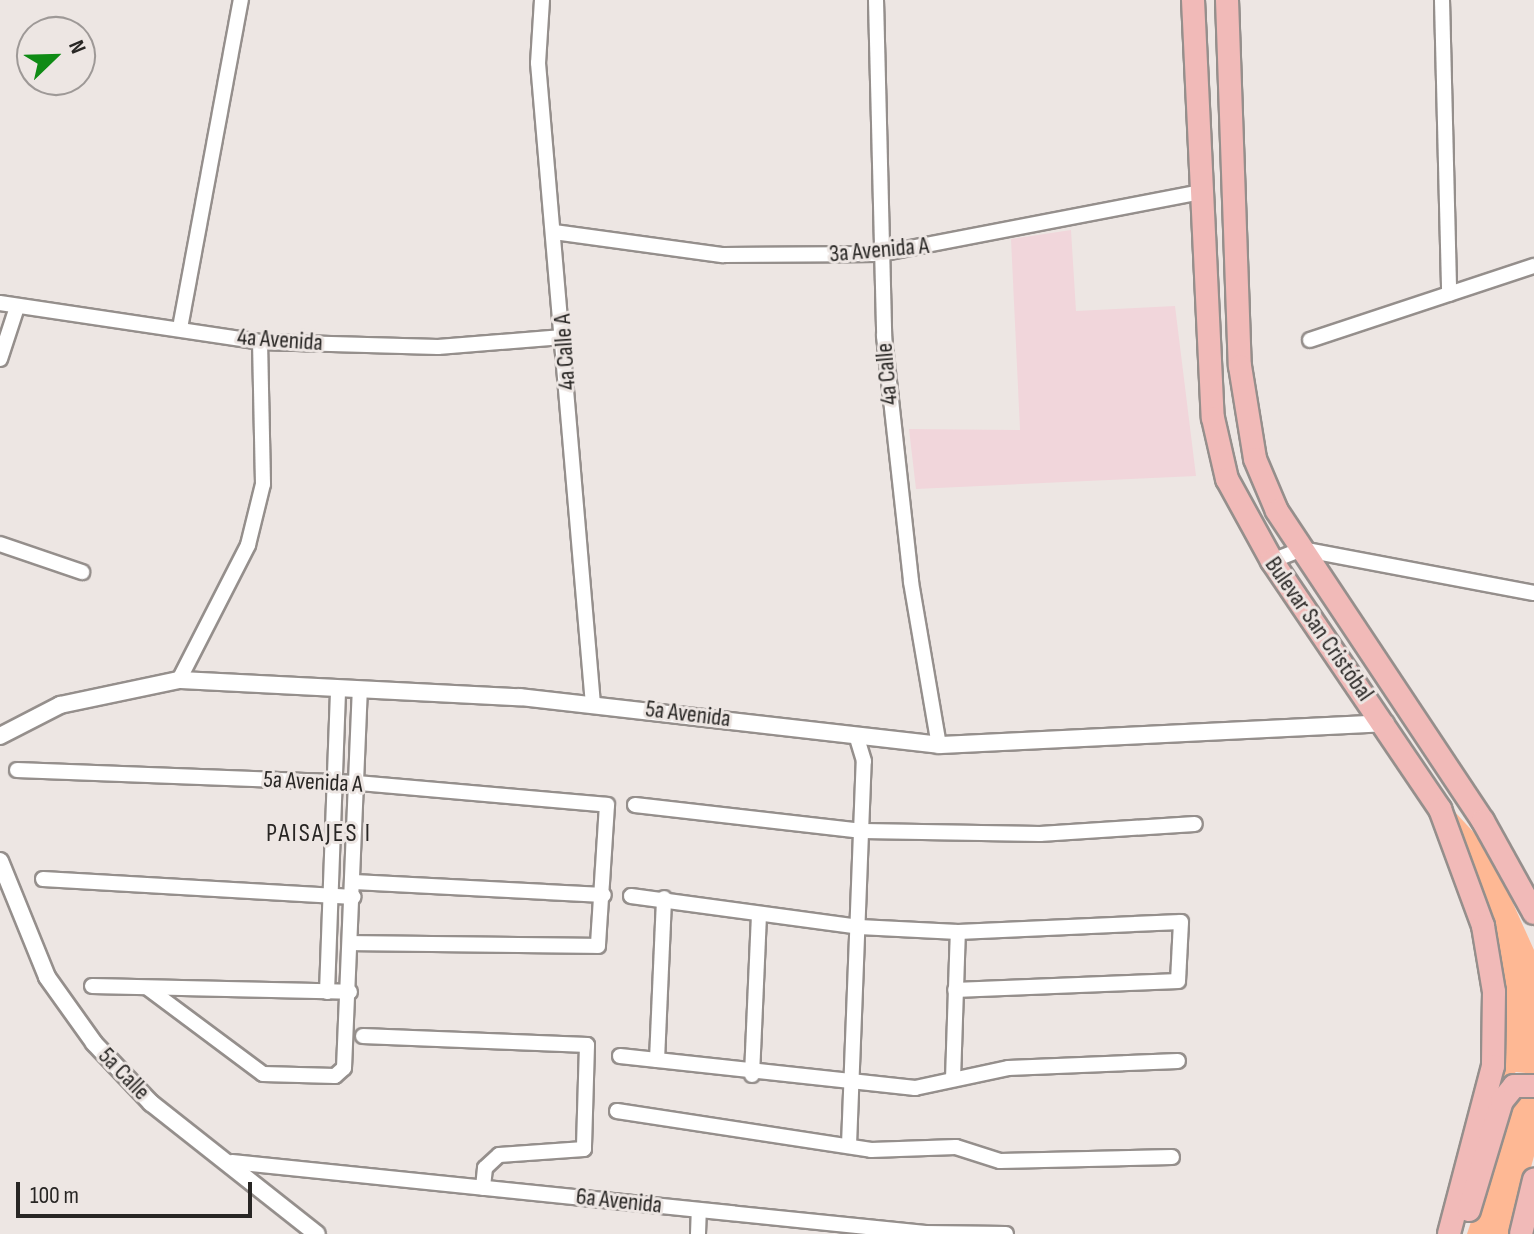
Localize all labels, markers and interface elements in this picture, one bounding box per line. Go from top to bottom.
north arrow [16,16,96,96]
text: N [62,37,91,58]
street label: 3a Avenida A [828,231,930,269]
street label: 4a Calle A [548,313,582,391]
street label: 4a Avenida [236,323,324,357]
street label: 4a Calle [870,342,904,406]
street label: Bulevar San Cristóbal [1259,551,1379,707]
street label: 5a Avenida [644,695,732,733]
street label: 5a Avenida A [263,765,363,799]
district label: PAISAJES I [266,818,372,850]
street label: 5a Calle [92,1042,156,1106]
scale bar [20,1166,256,1216]
text: 100 m [30,1181,79,1210]
street label: 6a Avenida [575,1182,663,1220]

